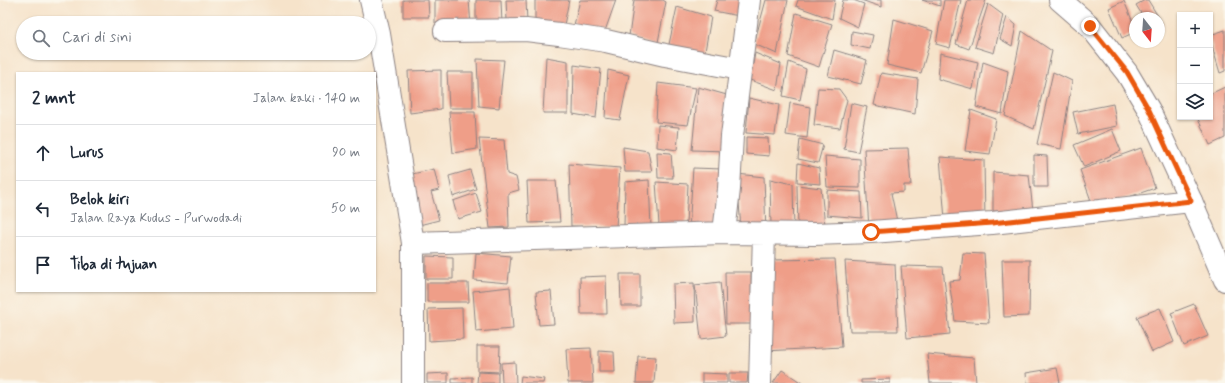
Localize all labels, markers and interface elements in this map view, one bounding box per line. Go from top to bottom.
north arrow [1129,12,1165,48]
map controls [1177,12,1213,120]
button: + [1177,12,1213,48]
search box [16,16,376,60]
route end [1081,17,1099,35]
icon: search [30,27,52,49]
text: Cari di sini [62,28,132,48]
button: − [1177,48,1213,84]
button: layers [1177,84,1213,120]
text: 2 mnt [32,87,76,109]
text: Jalan kaki · 140 m [253,90,360,107]
icon: ahead [32,142,54,164]
text: Lurus [70,143,103,163]
text: 90 m [332,144,360,161]
text: Belok kiri [70,190,129,210]
icon: left [32,198,54,220]
text: 50 m [331,200,360,217]
text: Jalan Raya Kudus - Purwodadi [70,210,242,227]
route start [862,223,880,241]
icon: arrive [32,254,54,276]
text: Tiba di tujuan [70,255,157,275]

